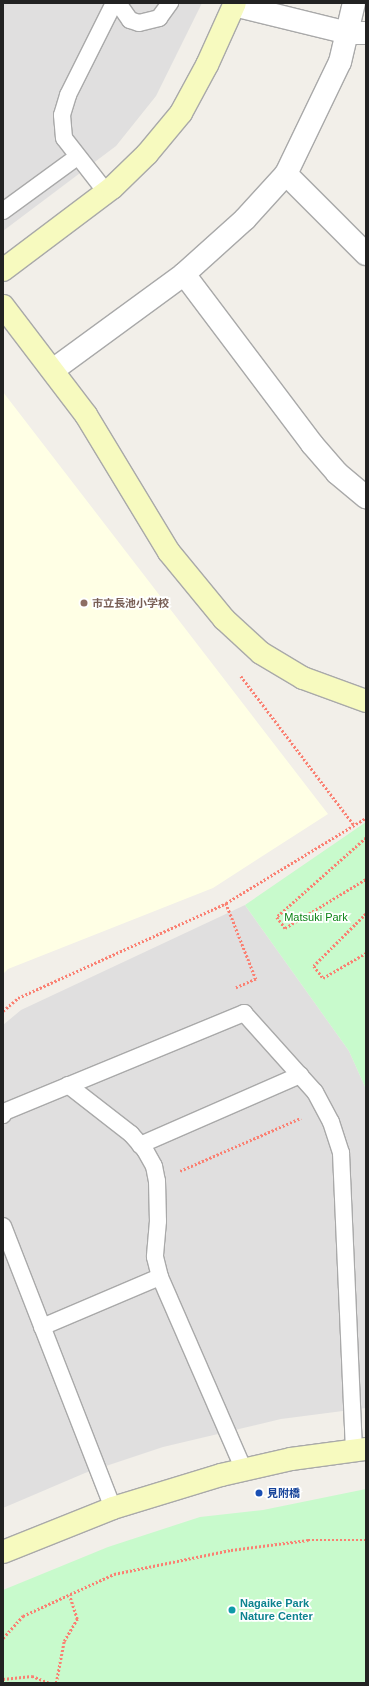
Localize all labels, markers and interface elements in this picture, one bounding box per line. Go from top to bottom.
place label: 市立長池小学校 [92,596,169,610]
marker: 市立長池小学校 [79,598,89,608]
park label: Matsuki Park [284,910,348,924]
place label: 見附橋 [267,1486,300,1500]
marker: 見附橋 [254,1488,264,1498]
place label: Nagaike Park Nature Center [240,1597,313,1623]
marker: Nagaike Park Nature Center [227,1605,237,1615]

